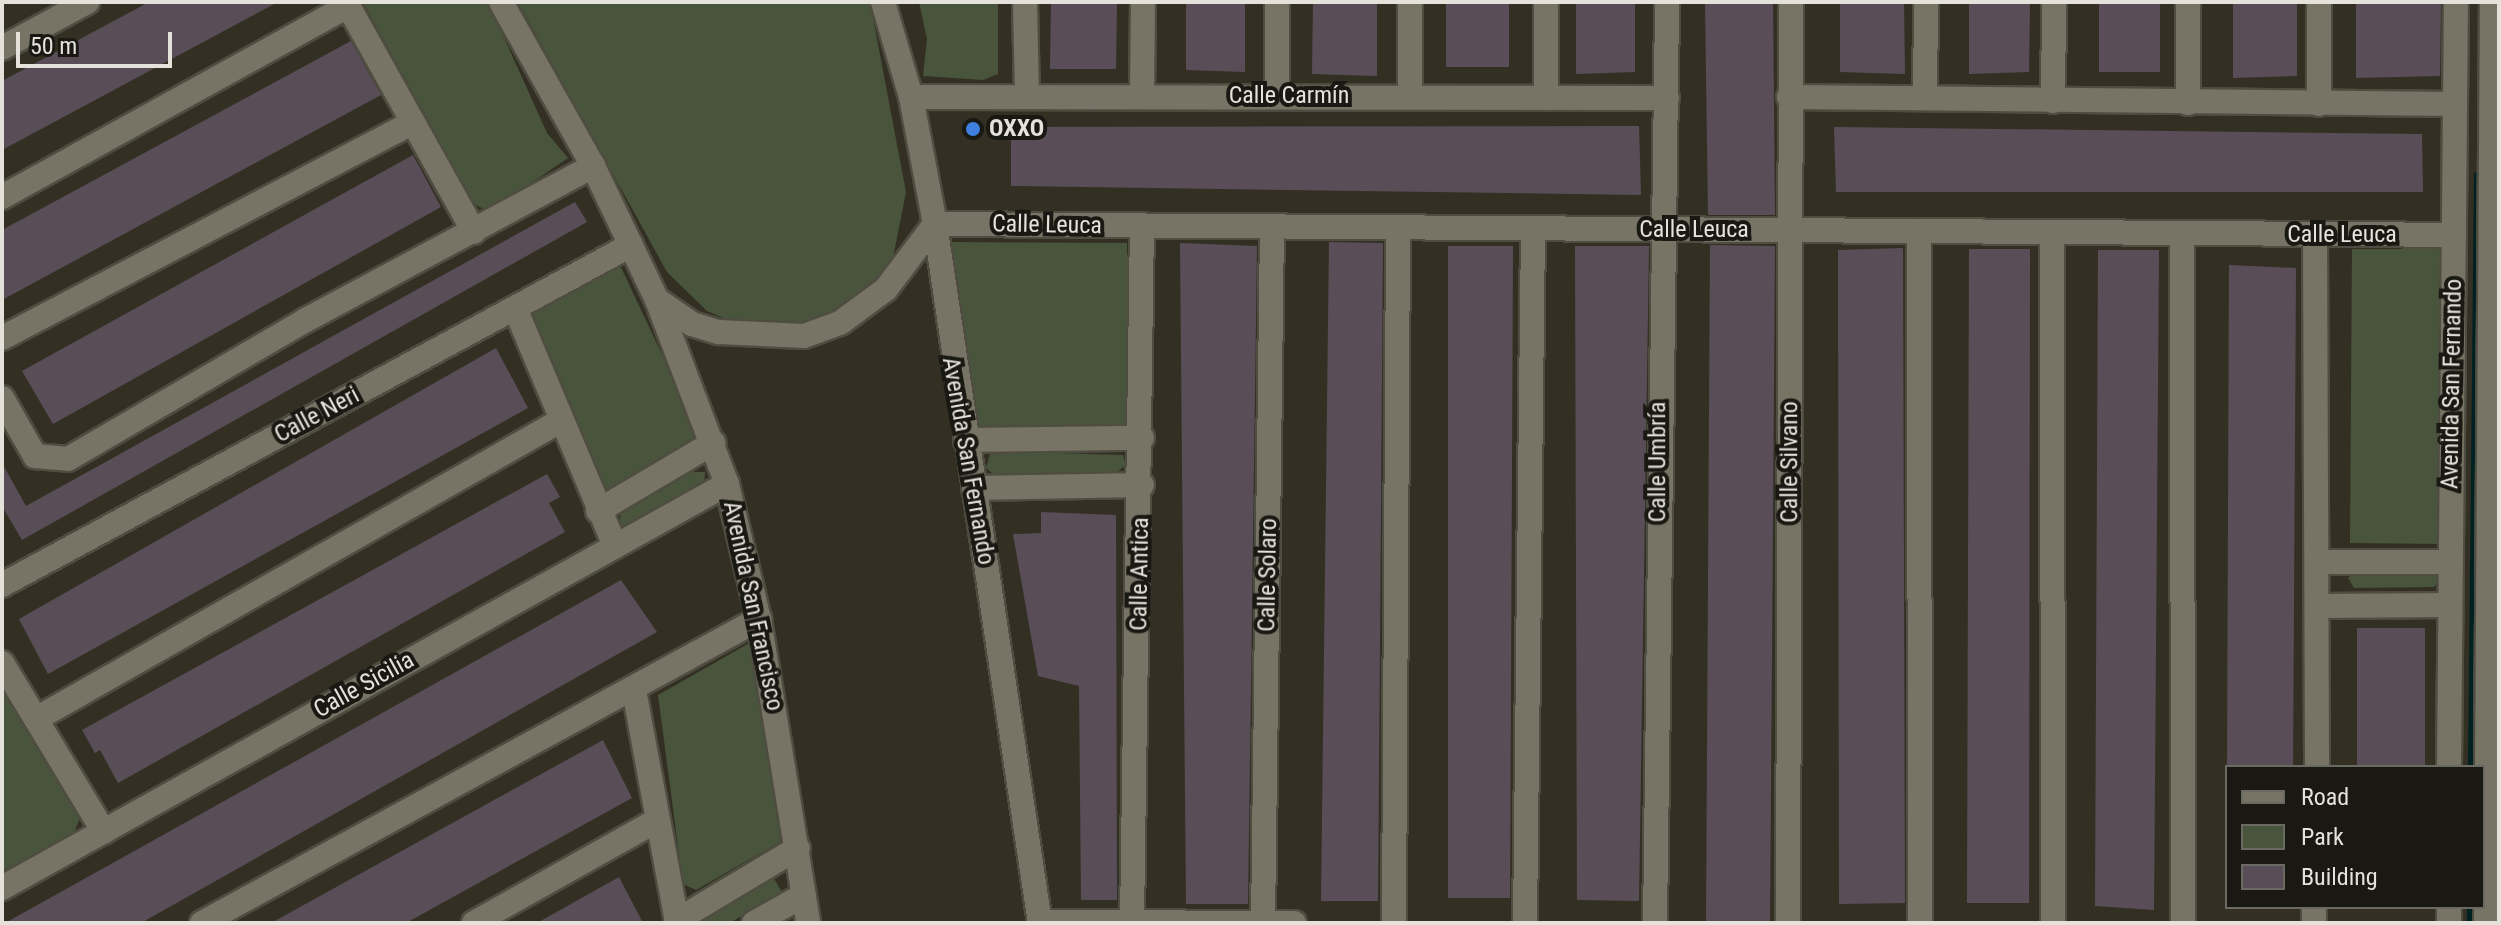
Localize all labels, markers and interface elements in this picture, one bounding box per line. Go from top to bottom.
scale bar [20,16,176,66]
text: 50 m [30,32,77,60]
street label: Calle Carmín [1229,82,1349,110]
place label: OXXO [989,115,1044,143]
marker: OXXO [964,120,982,138]
street label: Calle Leuca [992,210,1102,240]
street label: Calle Leuca [1639,216,1749,244]
street label: Calle Leuca [2287,221,2397,249]
street label: Avenida San Fernando [2436,279,2468,489]
street label: Avenida San Fernando [936,355,1000,567]
street label: Calle Neri [270,381,364,449]
street label: Calle Silvano [1776,401,1804,523]
street label: Calle Umbría [1644,402,1672,522]
street label: Avenida San Francisco [717,499,789,713]
street label: Calle Antica [1125,517,1155,631]
street label: Calle Solaro [1253,518,1283,632]
street label: Calle Sicilia [309,646,419,724]
legend [2225,765,2485,909]
text: Road [2301,783,2349,811]
text: Park [2301,823,2344,851]
text: Building [2301,863,2378,891]

